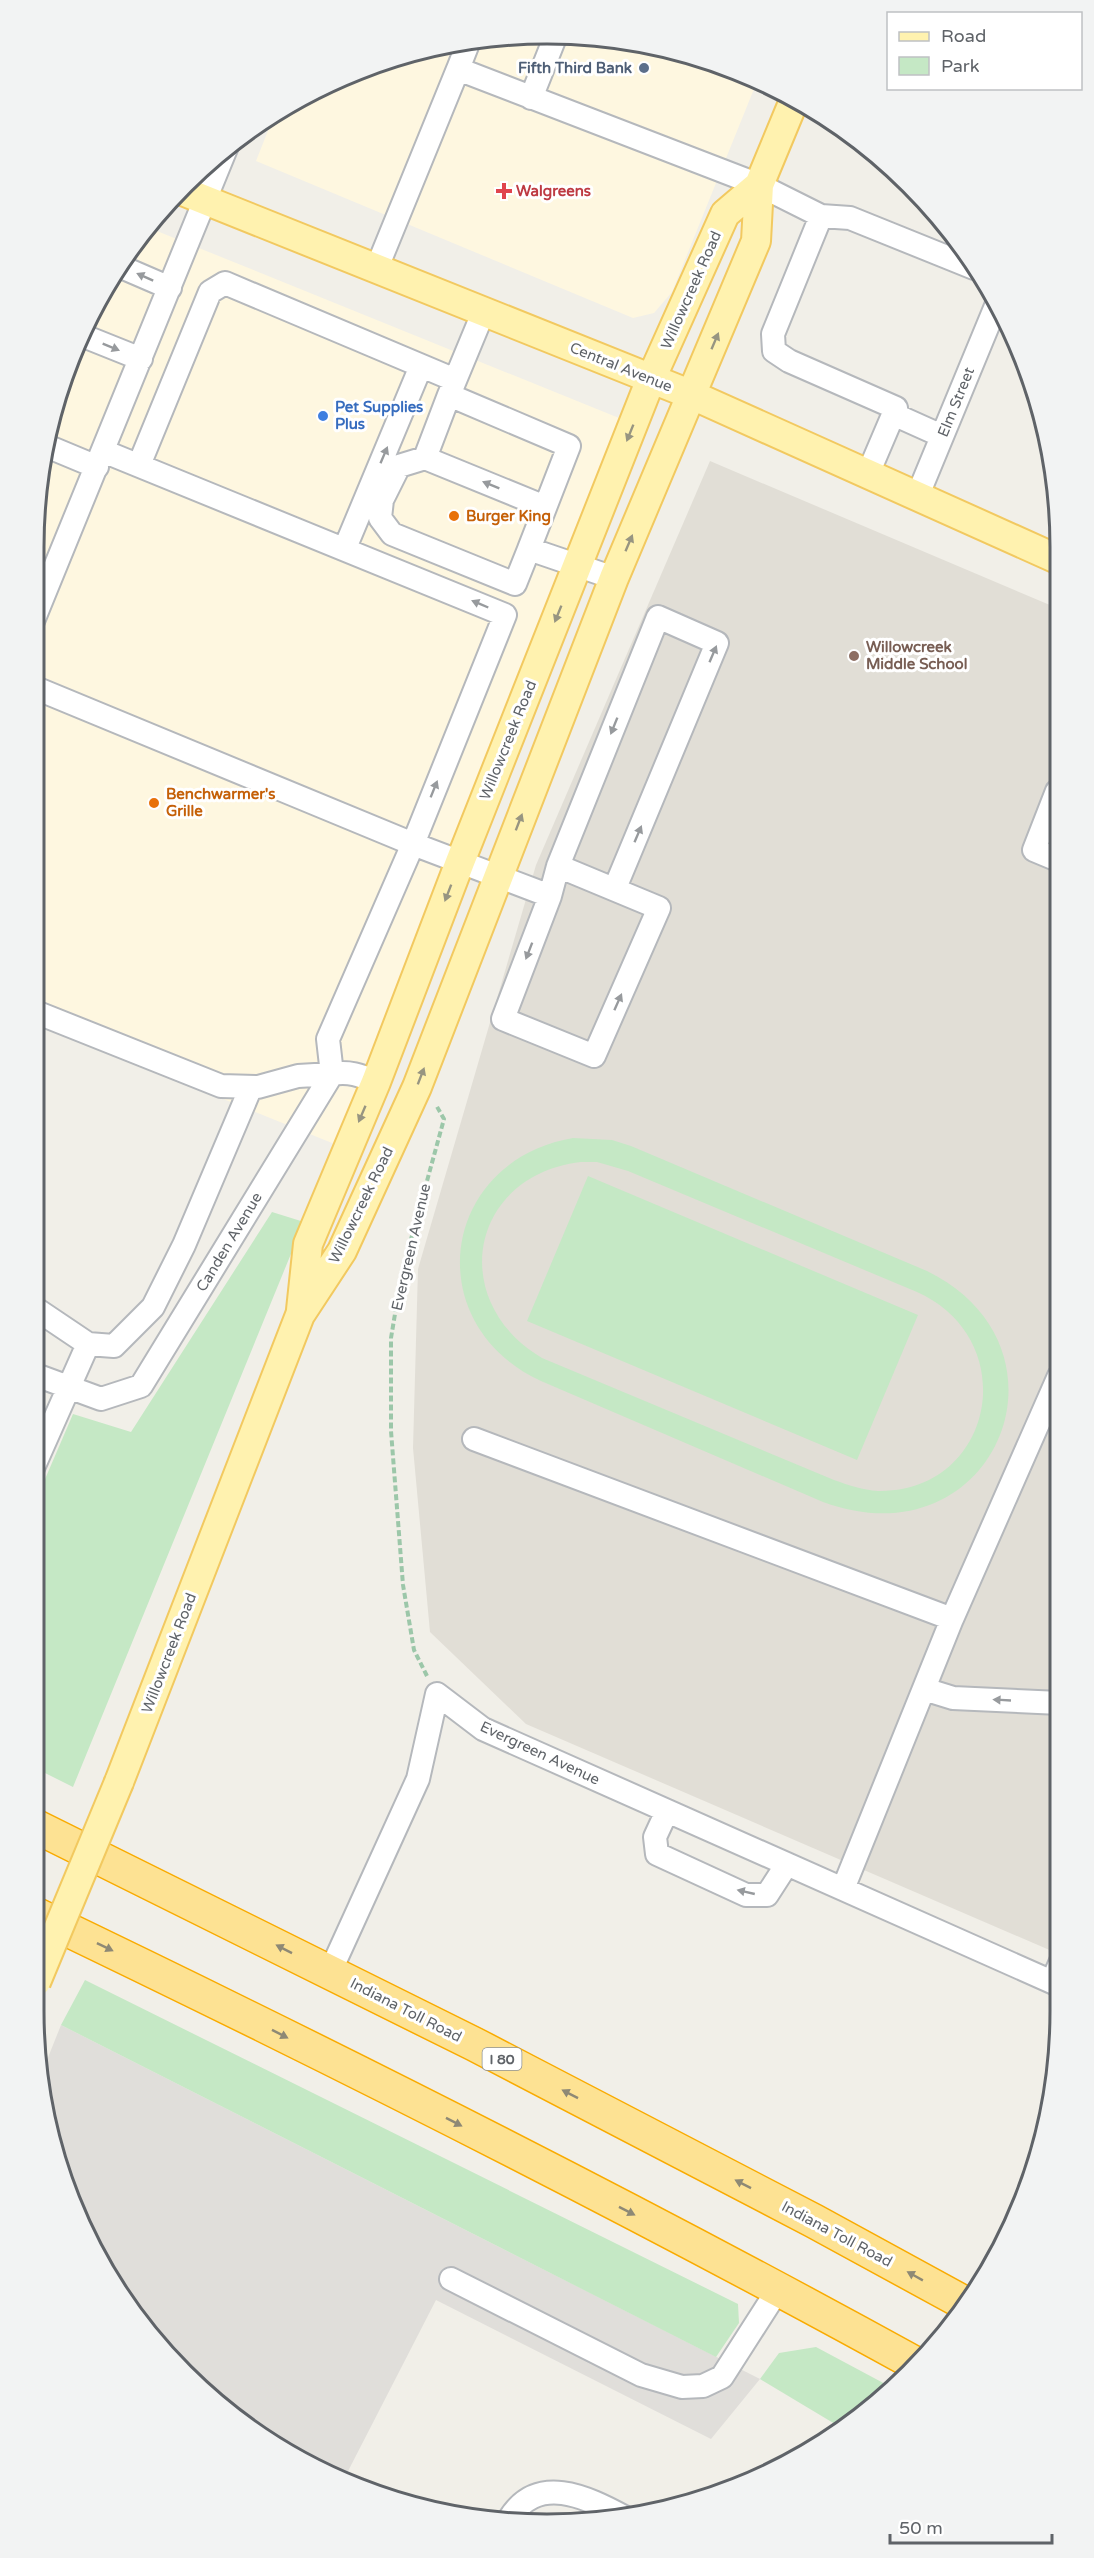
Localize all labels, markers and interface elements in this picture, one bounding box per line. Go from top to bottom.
legend [887,12,1082,90]
text: Road [941,25,986,47]
text: Park [941,55,980,77]
place label: Fifth Third Bank [518,59,632,77]
marker: Fifth Third Bank [637,61,651,75]
place label: Walgreens [516,182,591,201]
marker: Walgreens [497,184,511,198]
street label: Willowcreek Road [657,228,725,352]
one-way arrow [135,272,153,282]
one-way arrow [710,333,719,350]
street label: Central Avenue [567,338,675,396]
one-way arrow [102,343,120,352]
street label: Elm Street [934,364,978,440]
place label: Pet Supplies Plus [335,398,423,433]
marker: Pet Supplies Plus [316,409,330,423]
one-way arrow [625,424,634,442]
one-way arrow [380,446,389,464]
one-way arrow [482,480,500,489]
place label: Burger King [466,507,551,526]
marker: Burger King [447,509,461,523]
one-way arrow [625,534,634,552]
one-way arrow [471,599,489,608]
one-way arrow [553,605,562,623]
place label: Willowcreek Middle School [866,638,967,673]
one-way arrow [708,644,718,662]
marker: Willowcreek Middle School [847,649,861,663]
street label: Willowcreek Road [476,678,540,802]
one-way arrow [609,717,618,735]
one-way arrow [430,780,440,798]
place label: Benchwarmer's Grille [166,785,275,820]
marker: Benchwarmer's Grille [147,796,161,810]
one-way arrow [515,813,524,831]
one-way arrow [633,824,643,842]
one-way arrow [443,885,453,903]
one-way arrow [524,942,533,960]
one-way arrow [613,994,622,1011]
one-way arrow [417,1067,426,1085]
one-way arrow [357,1106,367,1124]
street label: Willowcreek Road [325,1144,397,1266]
street label: Evergreen Avenue [388,1182,434,1312]
street label: Canden Avenue [192,1189,266,1295]
street label: Willowcreek Road [138,1590,200,1716]
one-way arrow [992,1695,1011,1704]
street label: Evergreen Avenue [477,1717,603,1789]
one-way arrow [737,1887,755,1897]
one-way arrow [96,1943,113,1952]
one-way arrow [275,1944,292,1954]
street label: Indiana Toll Road [347,1974,465,2046]
one-way arrow [271,2029,288,2039]
road number: I 80 [482,2048,522,2070]
one-way arrow [561,2089,578,2099]
one-way arrow [445,2117,462,2126]
one-way arrow [734,2179,751,2189]
street label: Indiana Toll Road [779,2197,895,2271]
one-way arrow [618,2205,636,2215]
one-way arrow [906,2271,923,2281]
scale bar [890,2507,1052,2545]
text: 50 m [899,2517,943,2539]

